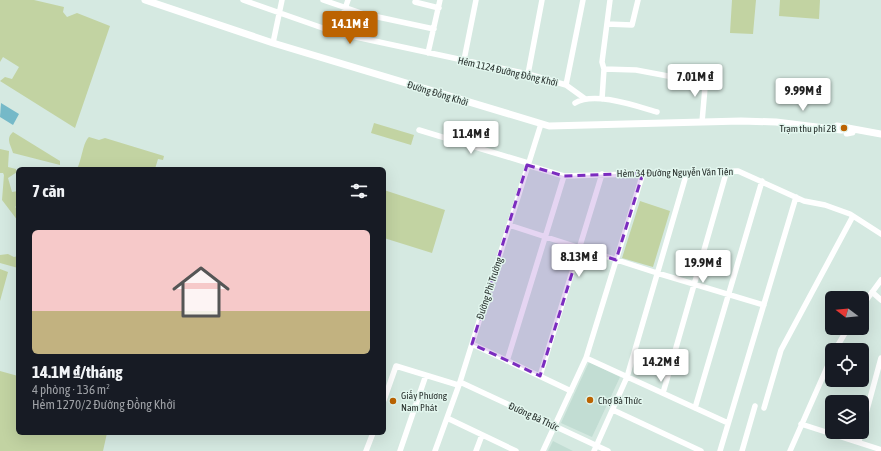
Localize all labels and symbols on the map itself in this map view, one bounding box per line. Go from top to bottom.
pin: 14.1M ₫ [313,11,387,45]
street label: Hẻm 1124 Đường Đồng Khởi [457,55,559,88]
pin: 7.01M ₫ [658,64,732,98]
pin: 9.99M ₫ [766,78,840,112]
street label: Đường Đồng Khởi [406,79,470,108]
pin: 11.4M ₫ [434,121,508,155]
place label: Trạm thu phí 2B [780,123,836,134]
marker: Trạm thu phí 2B [839,123,849,133]
street label: Hẻm 34 Đường Nguyễn Văn Tiên [617,166,733,179]
pin: 8.13M ₫ [542,244,616,278]
pin: 19.9M ₫ [666,250,740,284]
street label: Đường Phi Trường [474,255,505,321]
north arrow [825,291,869,335]
pin: 14.2M ₫ [624,349,698,383]
place label: Giấy Phương Nam Phát [401,390,448,413]
marker: Chợ Bà Thức [585,395,595,405]
place label: Chợ Bà Thức [598,395,642,406]
marker: Giấy Phương Nam Phát [388,396,398,406]
street label: Đường Bà Thức [507,400,561,433]

